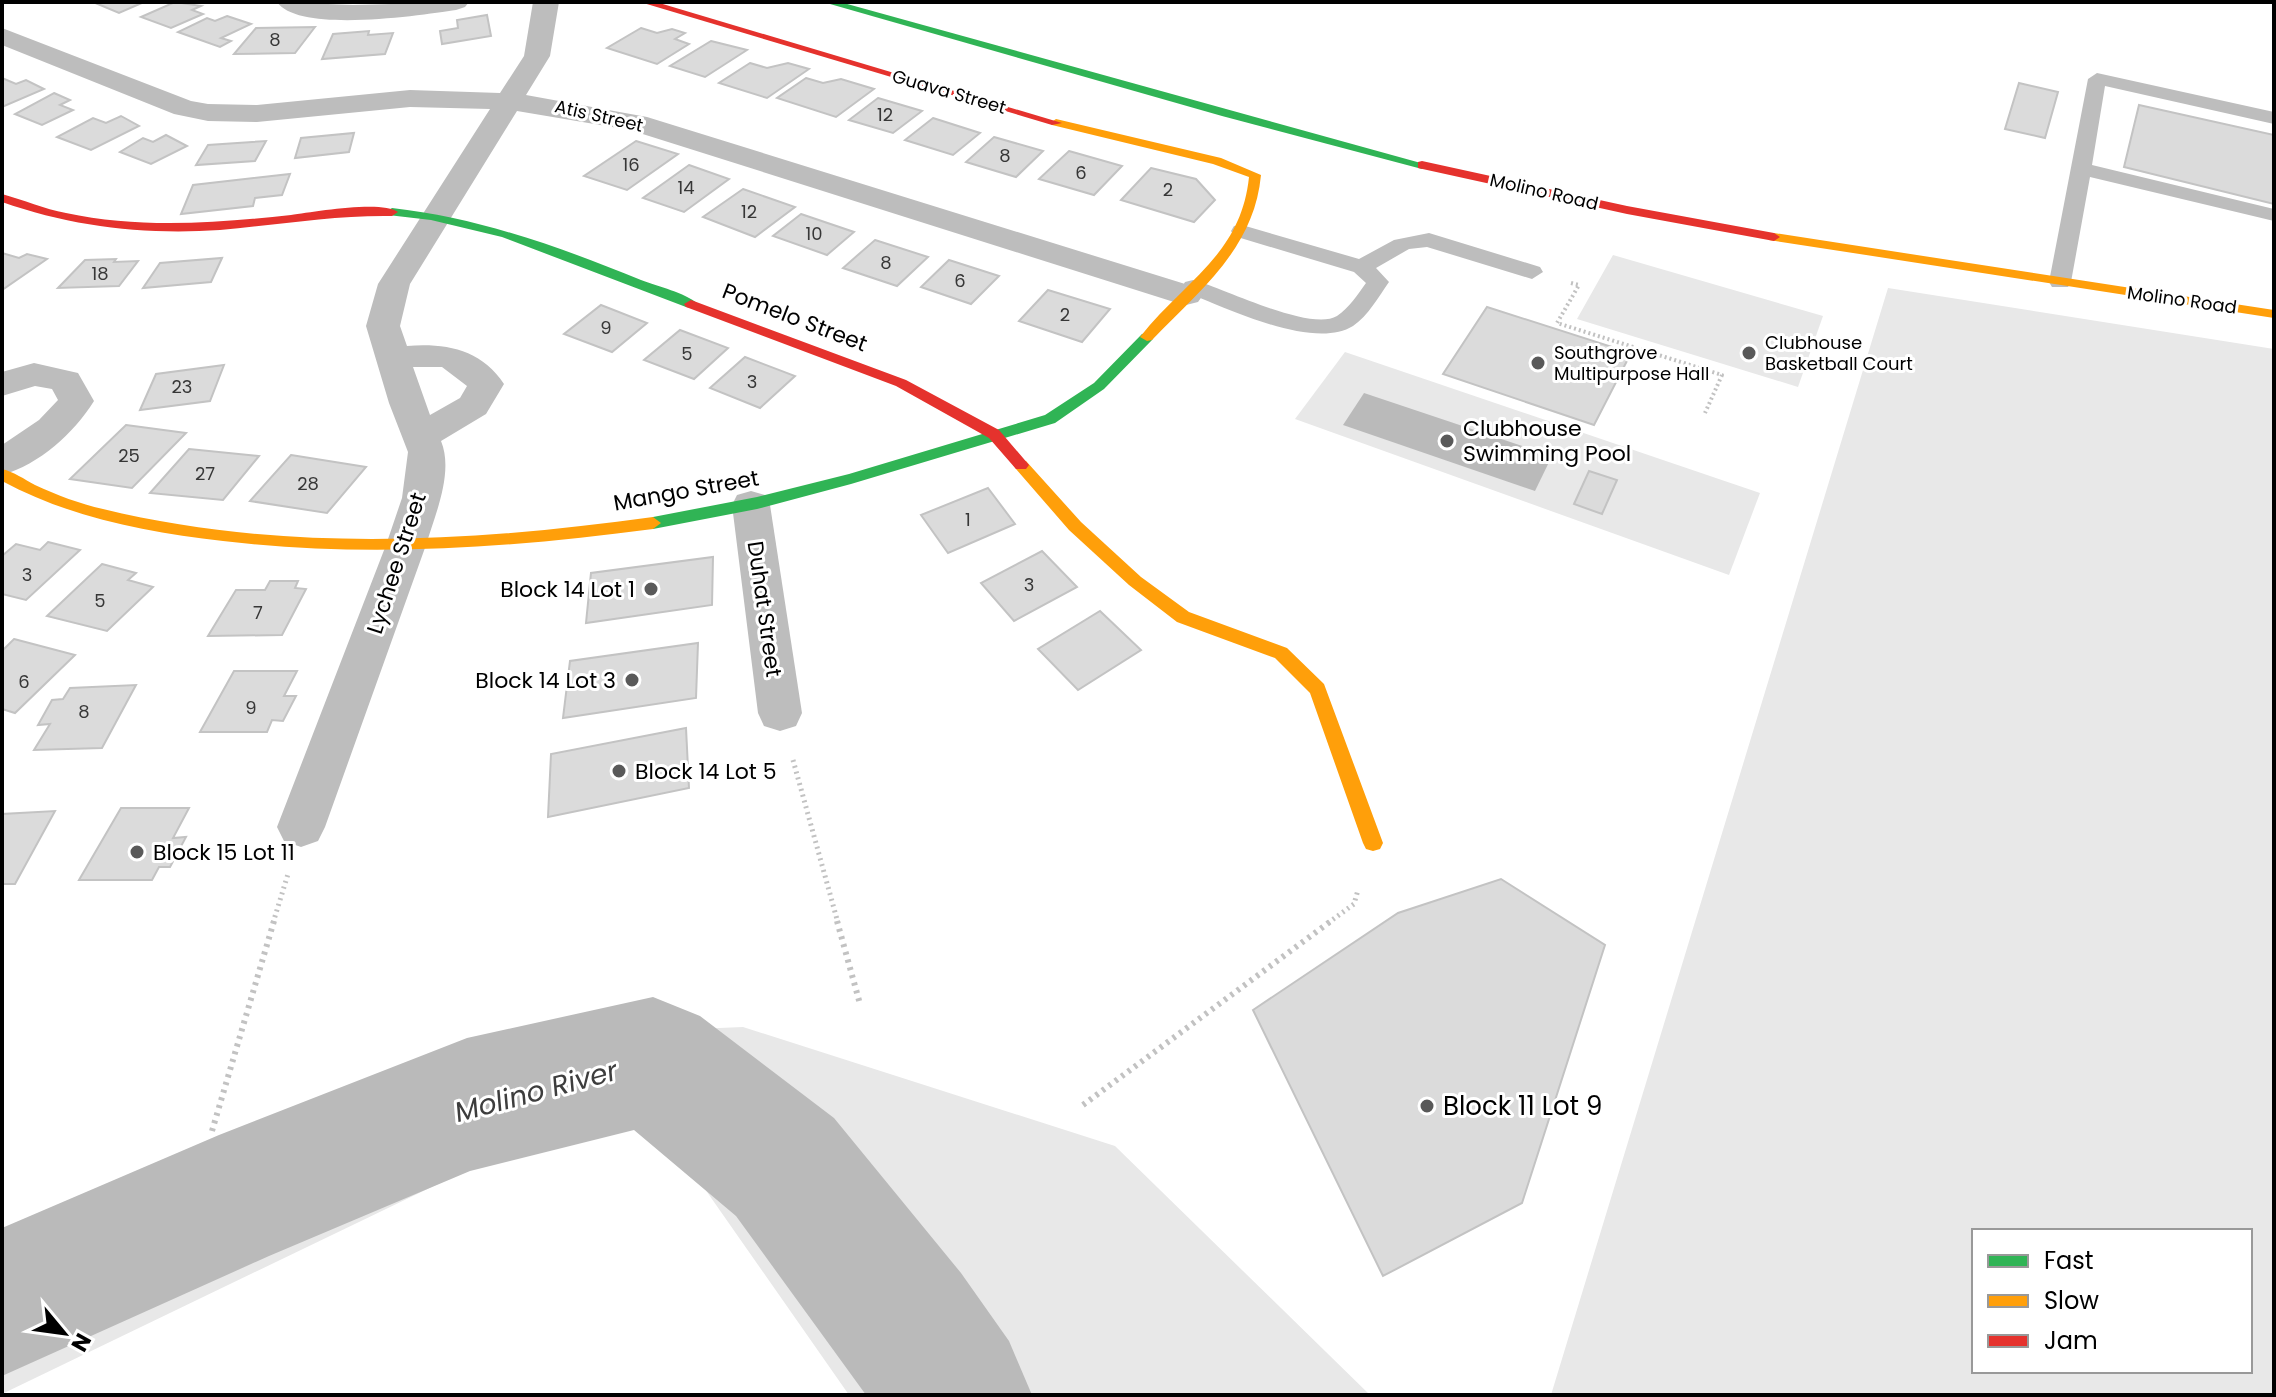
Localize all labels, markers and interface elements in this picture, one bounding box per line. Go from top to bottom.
house number: 8 [269,27,281,52]
street label: Guava Street [889,63,1009,120]
street label: Atis Street [552,93,646,138]
house number: 12 [877,102,893,127]
house number: 8 [999,143,1011,168]
house number: 16 [622,152,640,177]
house number: 6 [1075,160,1087,185]
street label: Molino Road [1487,167,1601,216]
house number: 14 [677,175,695,200]
house number: 2 [1163,177,1173,202]
house number: 12 [741,199,757,224]
house number: 10 [805,221,823,246]
house number: 8 [880,250,892,275]
house number: 18 [91,261,109,286]
house number: 6 [954,268,966,293]
street label: Pomelo Street [718,276,872,359]
street label: Molino Road [2126,279,2239,320]
house number: 2 [1060,302,1070,327]
house number: 9 [600,315,612,340]
place label: Clubhouse Basketball Court [1765,330,1913,376]
place label: Southgrove Multipurpose Hall [1554,340,1709,386]
house number: 5 [681,341,693,366]
marker: Clubhouse Basketball Court [1740,344,1758,362]
marker: Southgrove Multipurpose Hall [1529,354,1547,372]
house number: 3 [747,369,757,394]
house number: 23 [172,374,192,399]
place label: Clubhouse Swimming Pool [1463,413,1631,469]
marker: Clubhouse Swimming Pool [1438,432,1456,450]
house number: 25 [118,443,140,468]
house number: 27 [195,461,215,486]
street label: Mango Street [611,462,761,519]
house number: 28 [297,471,319,496]
street label: Lychee Street [359,489,434,638]
house number: 1 [965,507,971,532]
street label: Duhat Street [740,539,789,679]
house number: 3 [22,562,32,587]
house number: 3 [1024,572,1034,597]
place label: Block 14 Lot 1 [500,574,635,605]
marker: Block 14 Lot 1 [642,580,660,598]
house number: 5 [94,588,106,613]
house number: 7 [253,600,263,625]
place label: Block 14 Lot 3 [475,665,616,696]
house number: 6 [18,669,30,694]
marker: Block 14 Lot 3 [623,671,641,689]
house number: 9 [245,695,257,720]
house number: 8 [78,699,90,724]
place label: Block 14 Lot 5 [635,756,777,787]
marker: Block 14 Lot 5 [610,762,628,780]
place label: Block 15 Lot 11 [153,837,295,868]
marker: Block 15 Lot 11 [128,843,146,861]
water label: Molino River [450,1051,623,1132]
place label: Block 11 Lot 9 [1443,1088,1602,1124]
marker: Block 11 Lot 9 [1418,1097,1436,1115]
legend [1972,1229,2252,1373]
text: Fast [2044,1244,2094,1277]
text: Slow [2044,1284,2099,1317]
north arrow [24,1293,104,1373]
text: Jam [2044,1324,2098,1357]
text: N [63,1328,99,1357]

